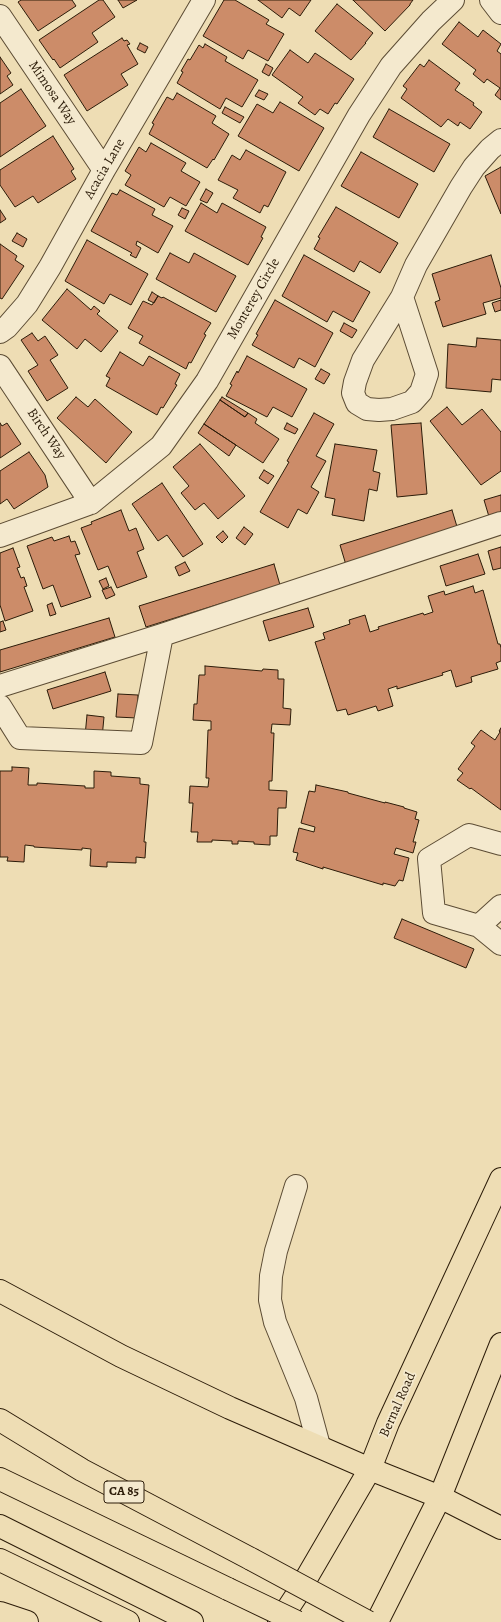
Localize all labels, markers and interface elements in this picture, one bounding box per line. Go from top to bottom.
street label: Mimosa Way [24,58,80,128]
street label: Acacia Lane [81,136,129,202]
street label: Monterey Circle [224,255,284,343]
street label: Birch Way [23,405,69,463]
street label: Bernal Road [376,1370,420,1440]
road number: CA 85 [104,1481,144,1503]

